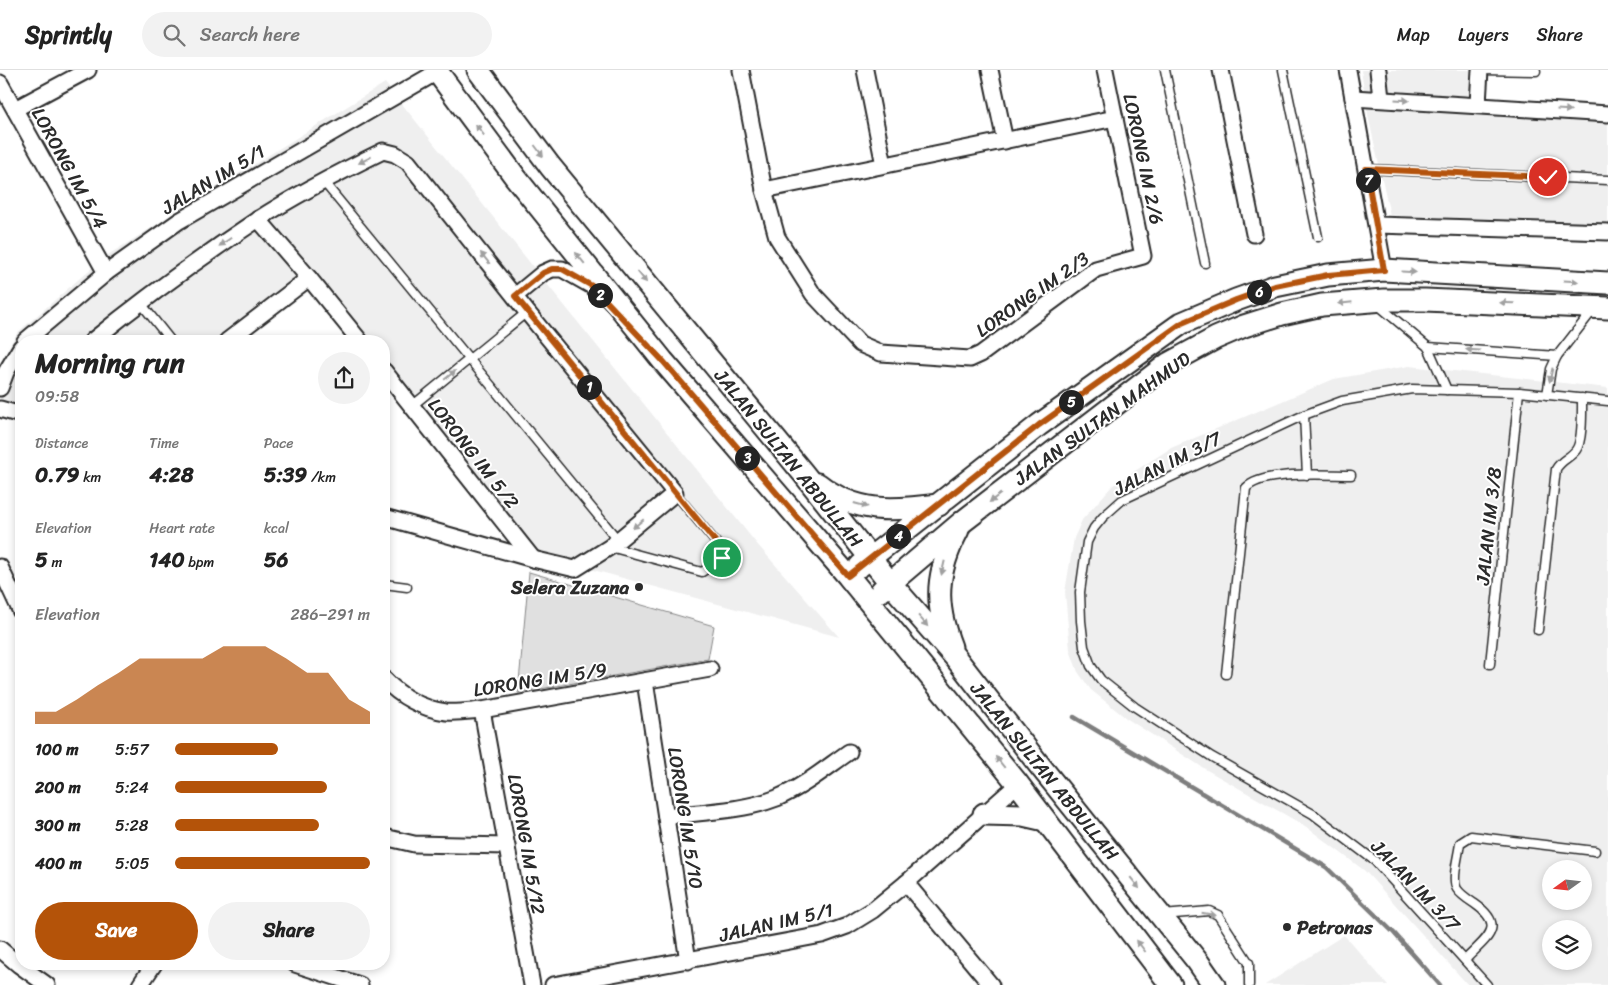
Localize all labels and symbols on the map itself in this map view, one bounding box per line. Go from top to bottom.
street label: LORONG IM 2/6 [1114,90,1174,228]
one-way arrow [1394,97,1410,105]
street label: LORONG IM 5/4 [22,101,117,235]
one-way arrow [1556,107,1572,115]
one-way arrow [475,123,485,137]
street label: JALAN IM 5/1 [154,135,272,224]
one-way arrow [534,144,544,158]
one-way arrow [358,156,372,164]
pin [1527,156,1569,198]
pin: 7 [1356,168,1380,192]
one-way arrow [218,237,232,247]
street label: LORONG IM 2/3 [968,242,1097,346]
one-way arrow [574,251,585,264]
one-way arrow [479,252,490,265]
one-way arrow [1401,268,1417,276]
one-way arrow [636,270,647,283]
one-way arrow [1563,277,1579,285]
pin: 6 [1246,280,1272,304]
pin: 2 [588,282,612,308]
one-way arrow [1336,299,1352,307]
one-way arrow [1499,299,1515,307]
street label: JALAN SULTAN MAHMUD [1006,342,1198,495]
one-way arrow [1465,346,1481,354]
street label: JALAN SULTAN ABDULLAH [705,361,872,555]
one-way arrow [1546,367,1554,383]
one-way arrow [443,370,456,381]
pin: 1 [576,374,602,400]
street label: LORONG IM 5/2 [419,390,528,516]
pin: 5 [1058,390,1084,414]
street label: JALAN IM 3/7 [1106,421,1228,505]
pin: 3 [734,446,760,470]
street label: JALAN IM 3/8 [1466,465,1511,588]
one-way arrow [988,492,1001,503]
one-way arrow [854,501,869,509]
one-way arrow [631,518,644,529]
pin: 4 [886,524,910,548]
pin [701,537,743,579]
one-way arrow [939,561,947,576]
place label: Selera Zuzana [510,571,629,604]
marker: Selera Zuzana [633,581,645,593]
one-way arrow [917,614,929,626]
street label: LORONG IM 5/9 [471,653,609,706]
street label: JALAN SULTAN ABDULLAH [961,674,1128,868]
street label: LORONG IM 5/10 [658,745,713,891]
one-way arrow [994,755,1005,768]
street label: LORONG IM 5/12 [498,771,555,917]
street label: JALAN IM 3/7 [1362,831,1469,940]
north arrow [1542,860,1592,910]
one-way arrow [1129,876,1140,889]
street label: JALAN IM 5/1 [715,893,836,952]
one-way arrow [1201,910,1217,918]
place label: Petronas [1297,911,1374,944]
marker: Petronas [1281,921,1293,933]
one-way arrow [1136,939,1146,953]

